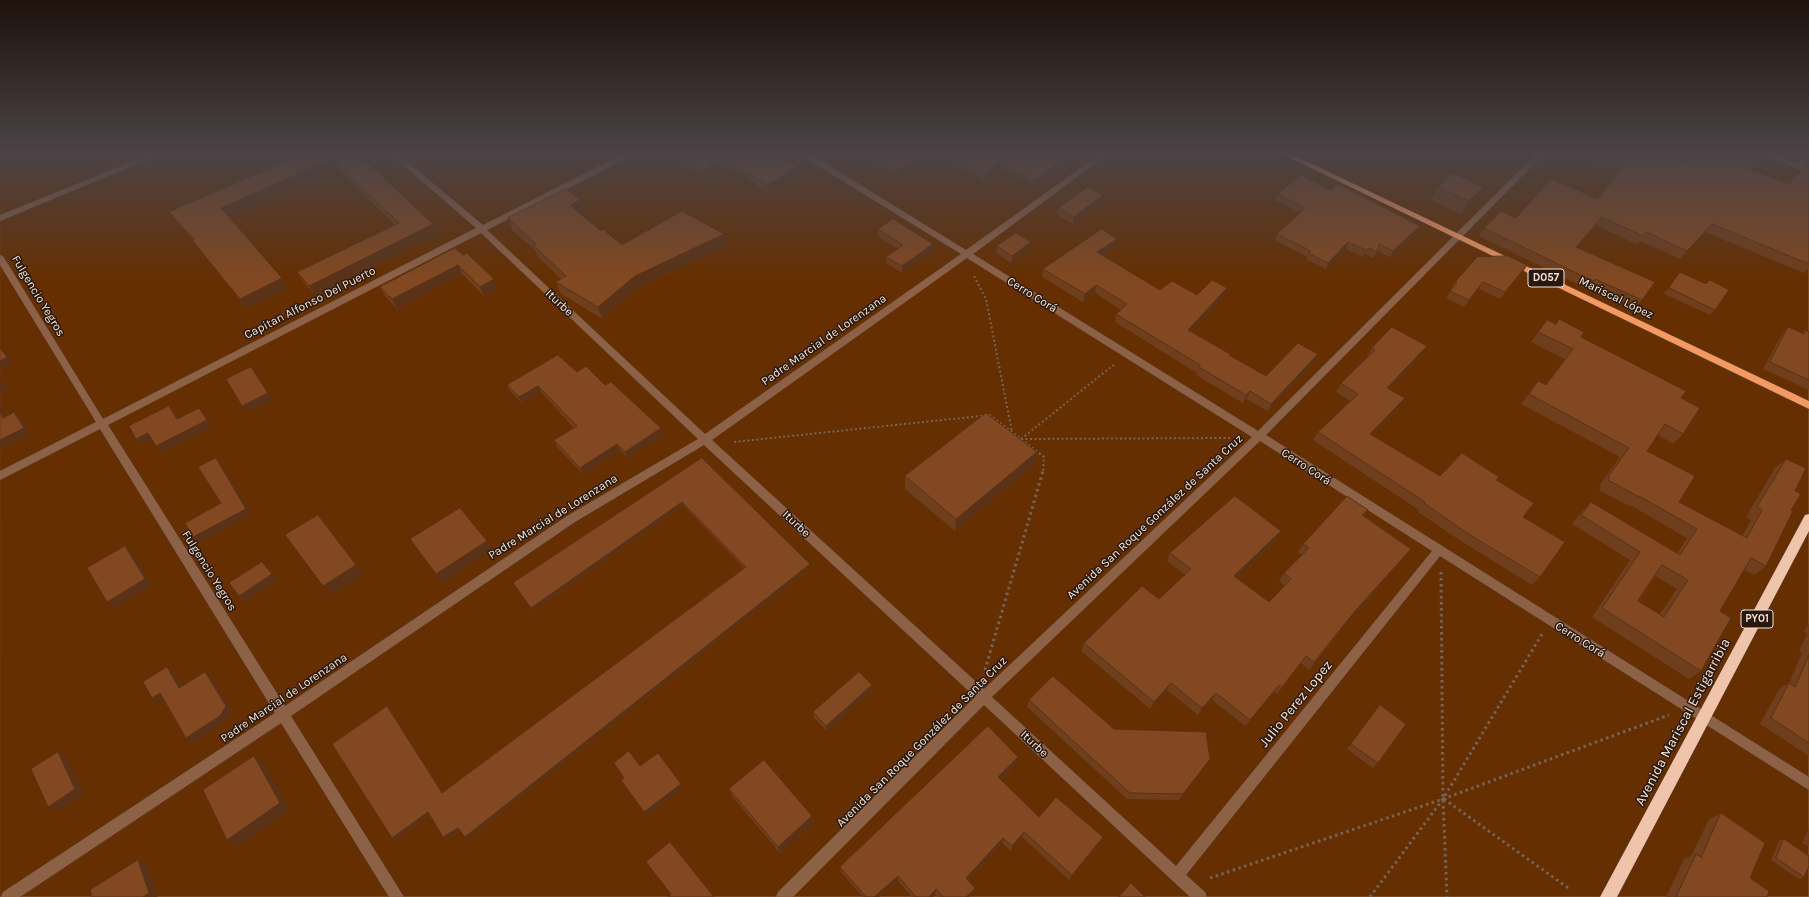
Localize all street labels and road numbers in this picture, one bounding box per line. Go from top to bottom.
street label: Fulgencio Yegros [8,253,68,339]
street label: Capitan Alfonso Del Puerto [242,264,378,342]
road number: D057 [1528,269,1564,287]
street label: Cerro Corá [1004,274,1060,316]
street label: Mariscal López [1576,274,1656,322]
street label: Iturbe [542,287,576,319]
street label: Padre Marcial de Lorenzana [759,291,889,389]
street label: Avenida San Roque González de Santa Cruz [1064,432,1246,602]
street label: Cerro Corá [1278,446,1334,488]
street label: Padre Marcial de Lorenzana [486,471,620,563]
street label: Iturbe [779,508,813,540]
street label: Fulgencio Yegros [179,528,239,614]
road number: PY01 [1741,610,1773,628]
street label: Cerro Corá [1552,619,1608,661]
street label: Avenida Mariscal Estigarribia [1632,636,1734,808]
street label: Padre Marcial de Lorenzana [218,650,350,746]
street label: Avenida San Roque González de Santa Cruz [834,654,1010,830]
street label: Julio Perez Lopez [1256,657,1336,751]
street label: Iturbe [1017,728,1051,760]

